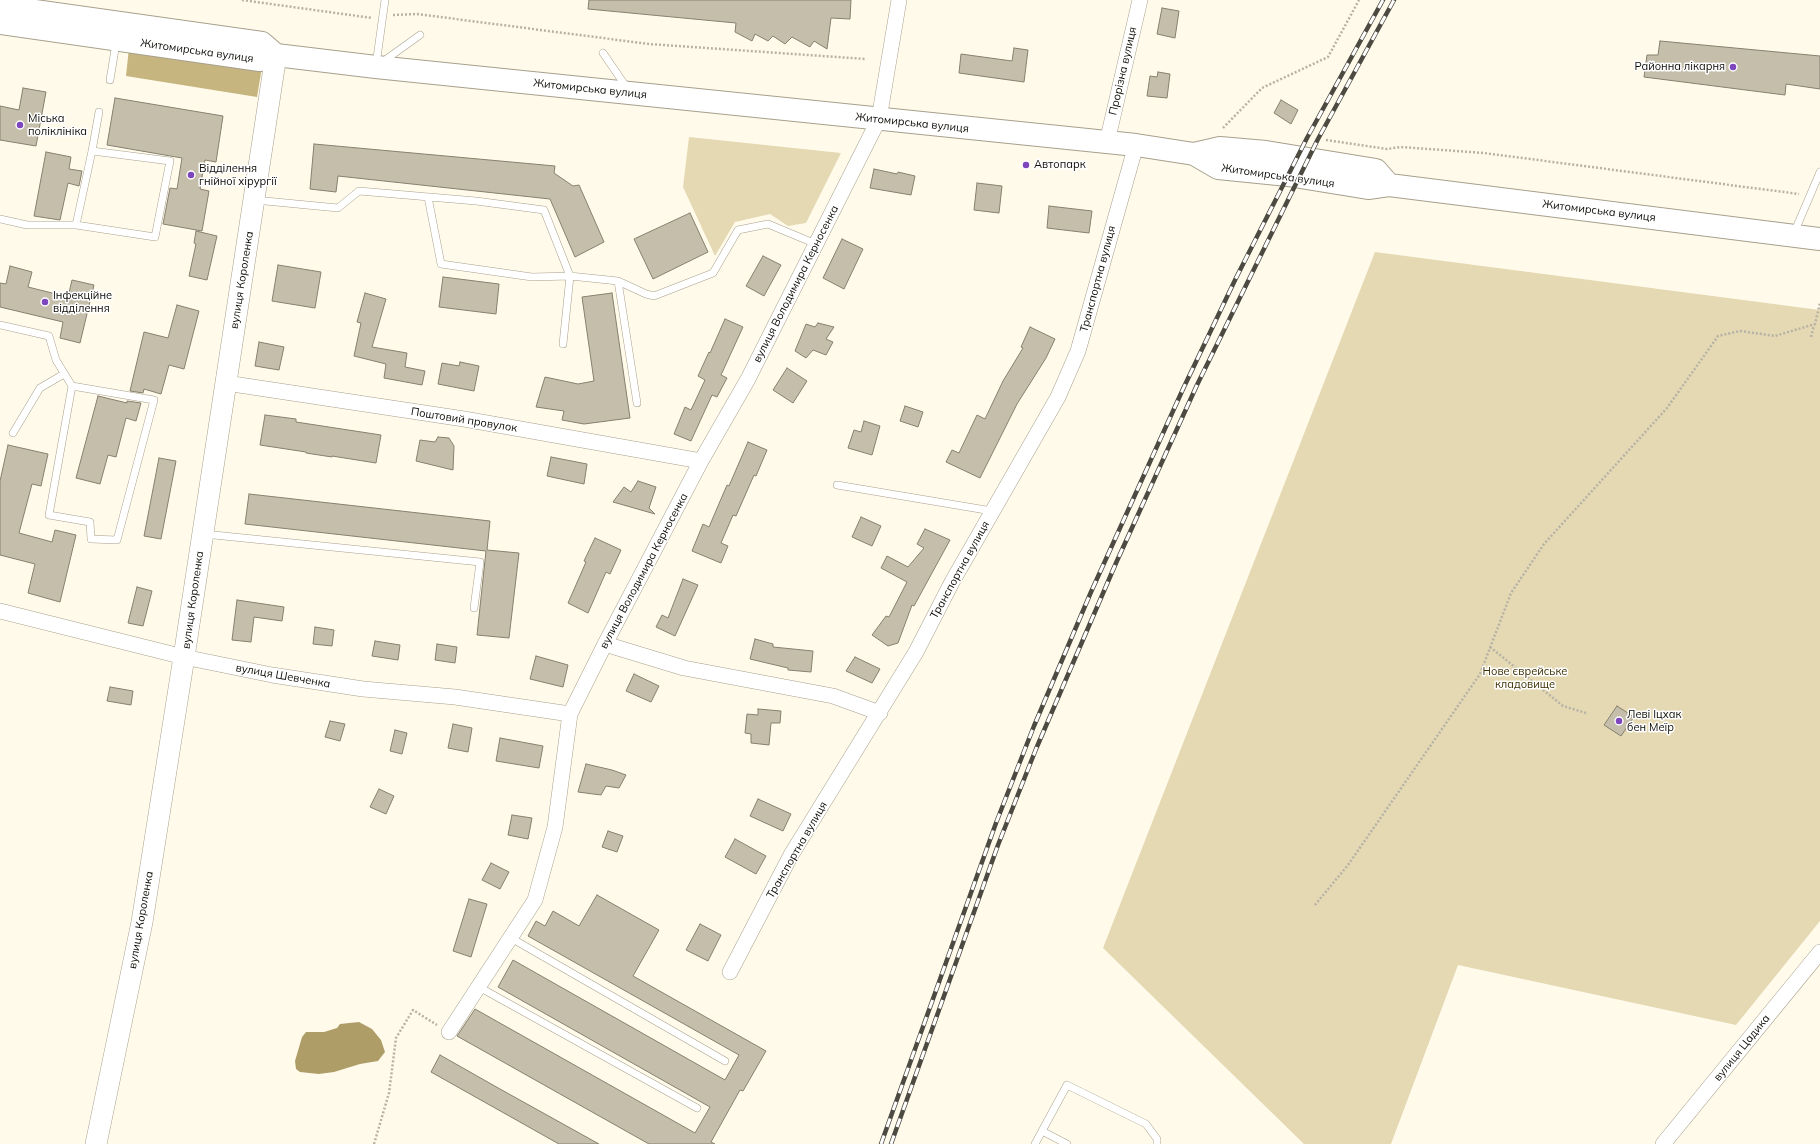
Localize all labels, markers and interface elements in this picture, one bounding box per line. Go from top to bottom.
street label: Прорізна вулиця [1106,26,1140,116]
street label: Житомирська вулиця [140,37,254,65]
place label: Районна лікарня [1634,60,1725,74]
marker: Районна лікарня [1728,62,1738,72]
street label: Житомирська вулиця [533,76,647,102]
street label: Житомирська вулиця [855,110,969,136]
place label: Міська поліклініка [28,112,87,138]
marker: Міська поліклініка [15,120,25,130]
place label: Автопарк [1034,158,1086,172]
marker: Автопарк [1021,160,1031,170]
place label: Відділення гнійної хірургії [199,162,277,188]
street label: Житомирська вулиця [1221,162,1335,190]
marker: Відділення гнійної хірургії [186,170,196,180]
street label: Житомирська вулиця [1542,197,1656,225]
street label: вулиця Володимира Керносенка [751,203,841,365]
street label: Транспортна вулиця [1077,224,1119,334]
street label: вулиця Короленка [228,230,256,330]
place label: Інфекційне відділення [53,289,112,315]
marker: Інфекційне відділення [40,297,50,307]
street label: Поштовий провулок [410,405,518,435]
street label: вулиця Володимира Керносенка [597,491,691,651]
street label: Транспортна вулиця [928,519,992,621]
street label: вулиця Короленка [180,550,206,650]
street label: вулиця Шевченка [235,661,331,691]
park label: Нове єврейське кладовище [1483,665,1567,691]
place label: Леві Іцхак бен Меїр [1627,708,1681,734]
marker: Леві Іцхак бен Меїр [1614,716,1624,726]
street label: Транспортна вулиця [764,799,830,901]
street label: вулиця Короленка [126,870,156,970]
street label: вулиця Цадика [1711,1012,1773,1084]

